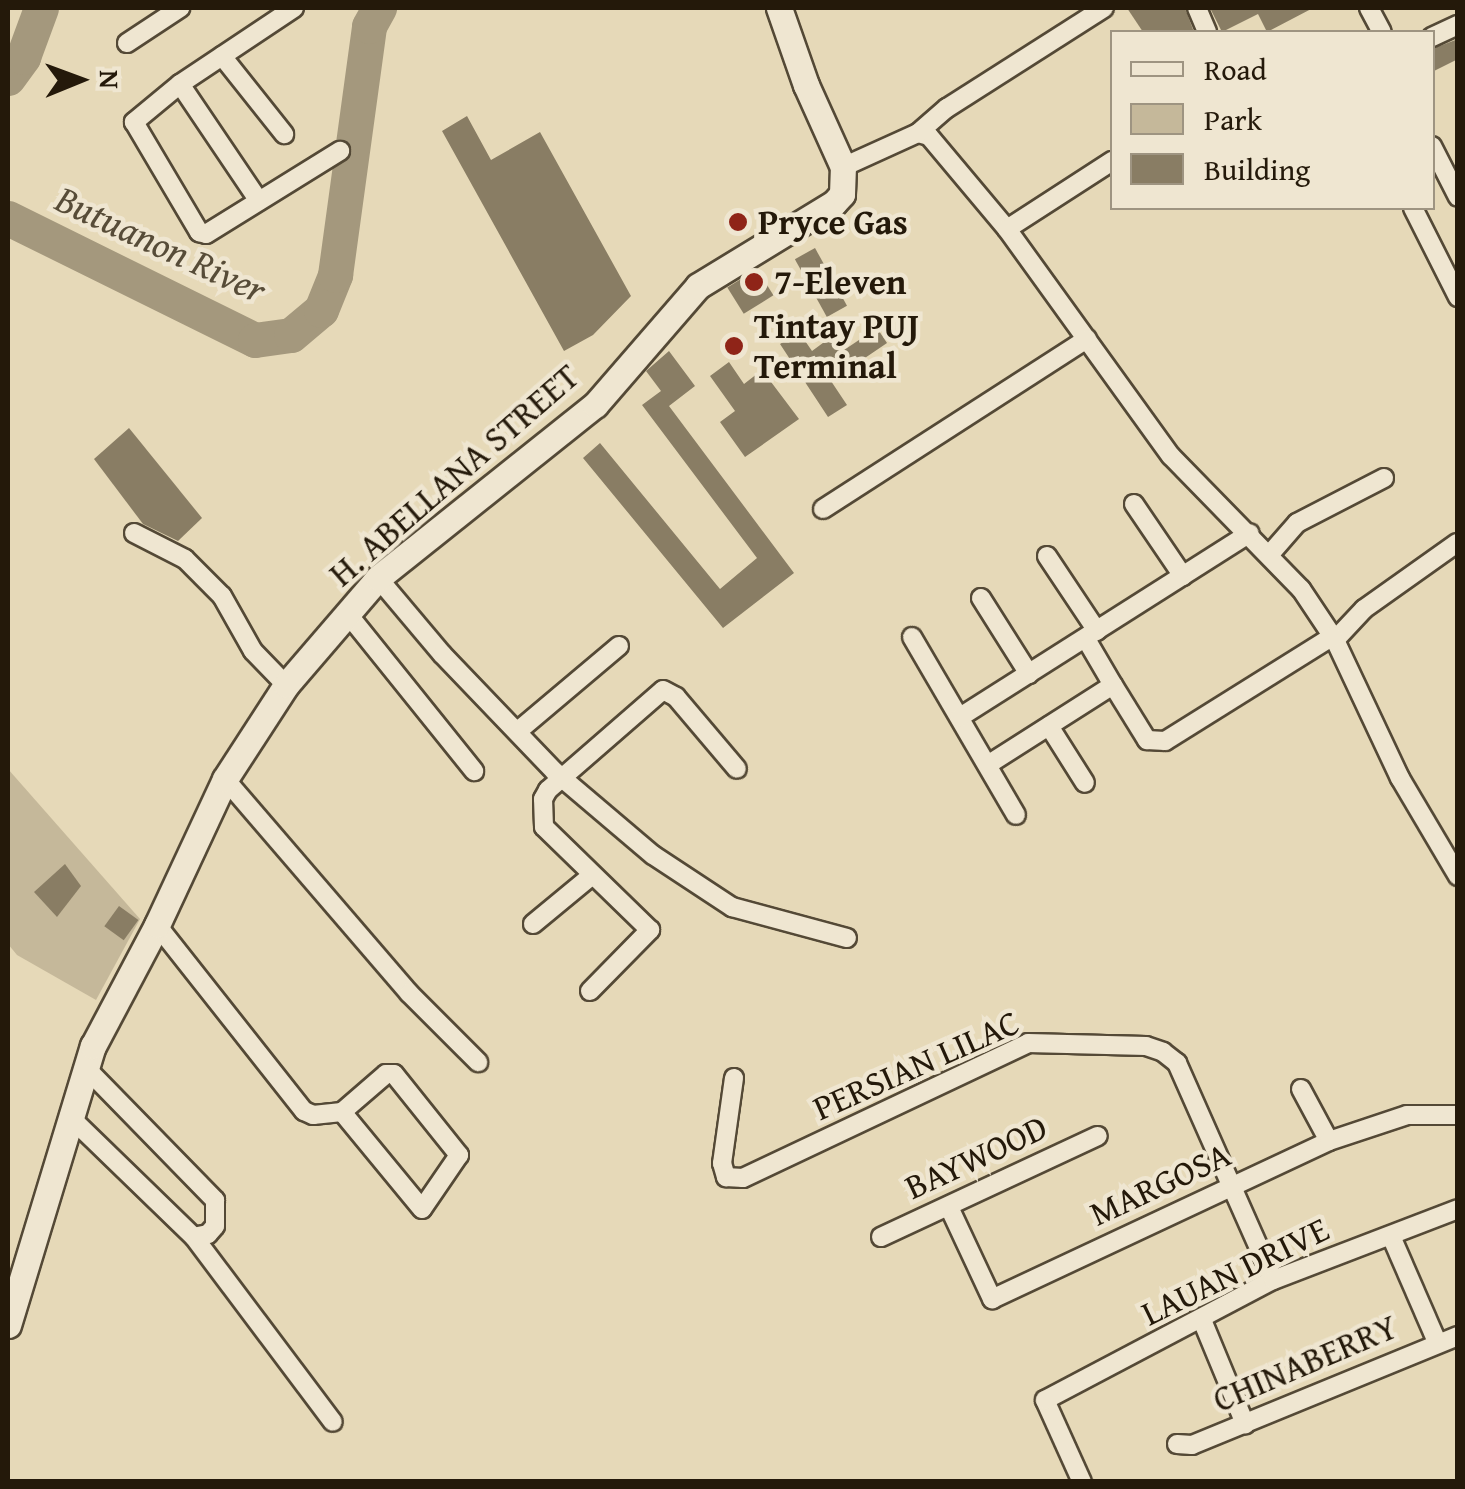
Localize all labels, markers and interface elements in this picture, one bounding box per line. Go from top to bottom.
north arrow [30,30,130,130]
legend [1110,30,1435,210]
text: Road [1204,47,1267,91]
text: N [90,70,131,89]
text: Park [1204,97,1262,141]
text: Building [1204,147,1310,191]
water label: Butuanon River [49,175,273,313]
place label: Pryce Gas [758,201,908,243]
marker: Pryce Gas [727,211,749,233]
place label: 7-Eleven [774,261,907,303]
marker: 7-Eleven [743,271,765,293]
place label: Tintay PUJ Terminal [754,305,919,387]
marker: Tintay PUJ Terminal [723,335,745,357]
street label: H. ABELLANA STREET [321,355,587,595]
street label: PERSIAN LILAC [807,1001,1025,1129]
street label: BAYWOOD [898,1106,1054,1208]
street label: MARGOSA [1083,1133,1237,1235]
street label: LAUAN DRIVE [1135,1208,1335,1334]
street label: CHINABERRY [1207,1305,1403,1421]

